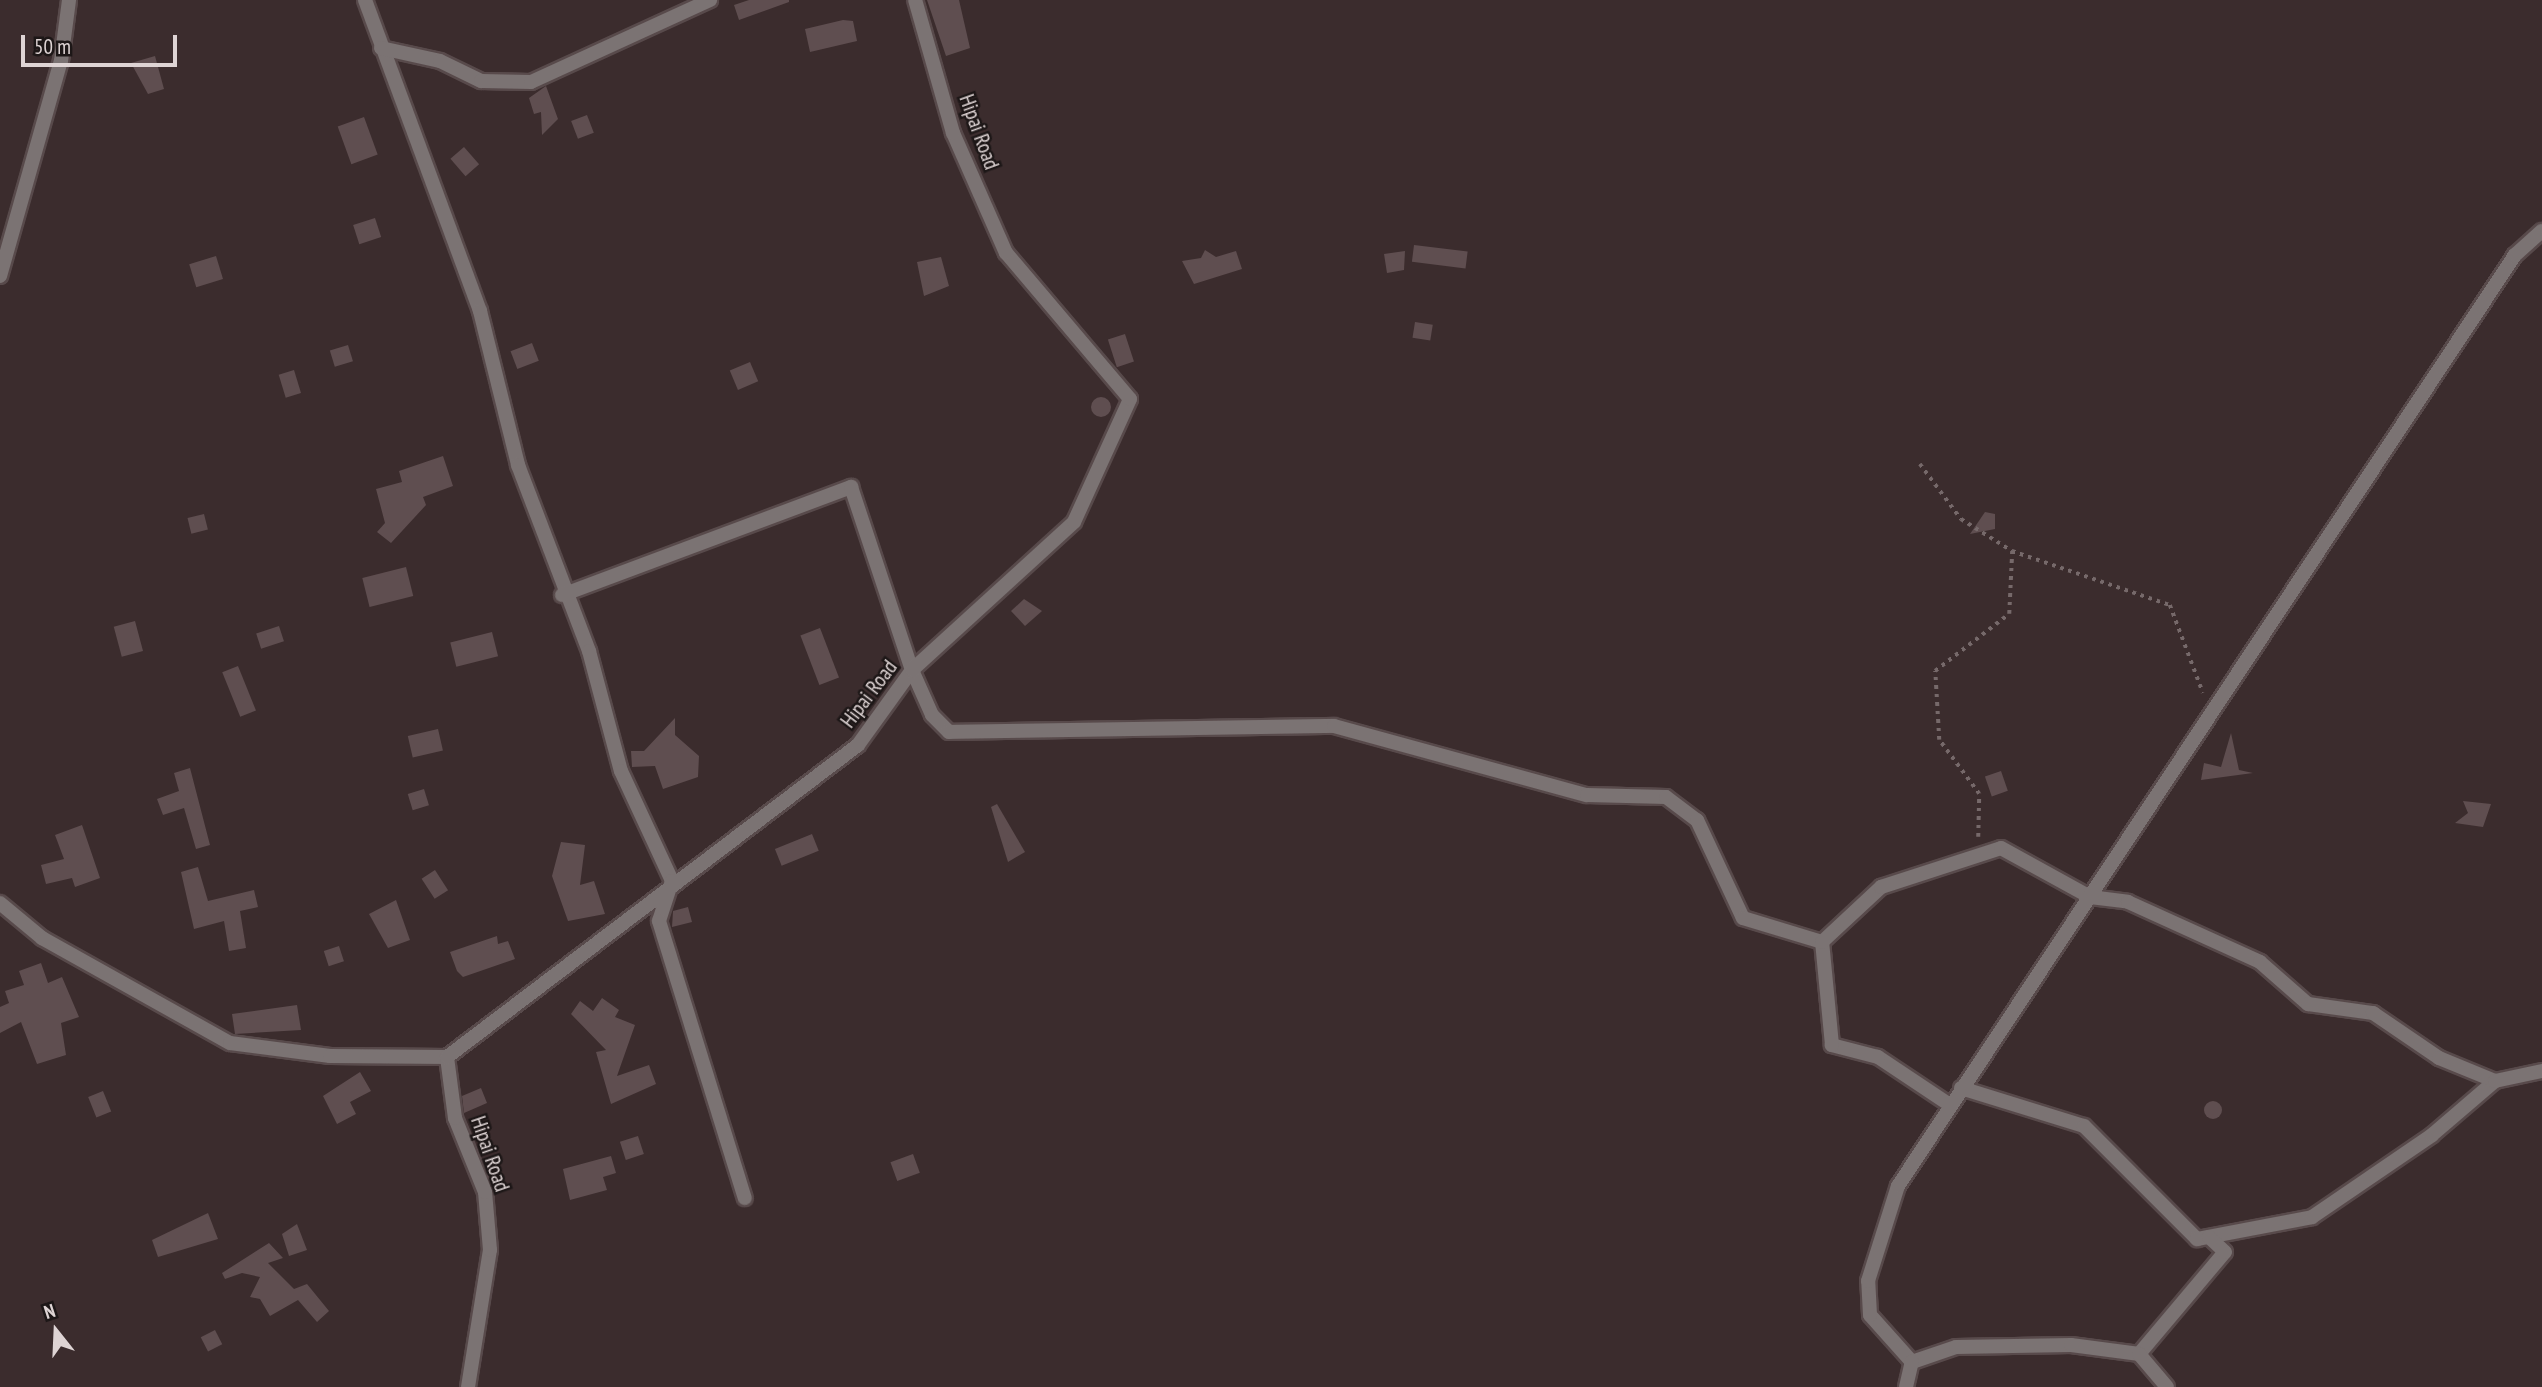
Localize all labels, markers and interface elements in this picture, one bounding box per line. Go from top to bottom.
scale bar [24,21,180,65]
text: 50 m [34,33,71,60]
street label: Hipai Road [954,91,1004,173]
street label: Hipai Road [835,655,903,733]
street label: Hipai Road [465,1113,515,1195]
north arrow [21,1296,91,1366]
text: N [41,1298,58,1324]

